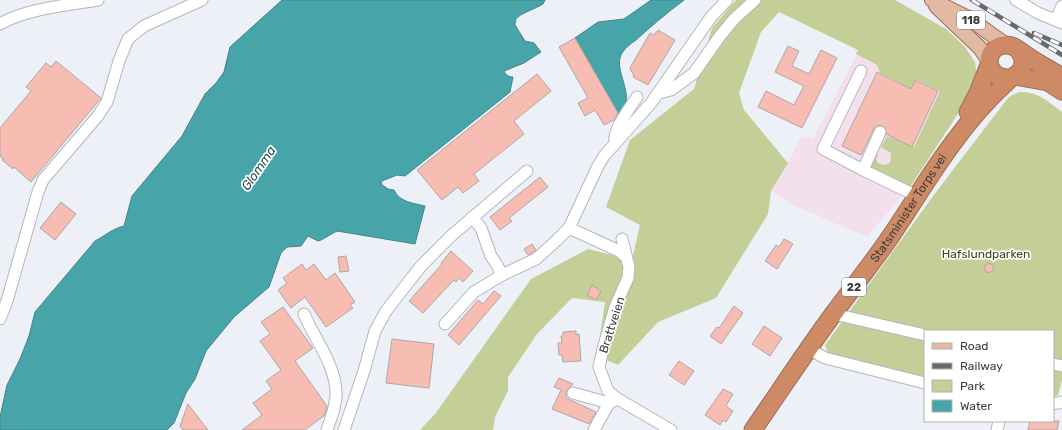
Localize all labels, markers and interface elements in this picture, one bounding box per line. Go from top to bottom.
road number: 118 [957,11,985,29]
water label: Glomma [238,143,279,193]
street label: Statsminister Torps vei [867,151,950,265]
park label: Hafslundparken [942,247,1030,261]
road number: 22 [842,278,866,296]
street label: Brattveien [596,295,628,355]
legend [924,330,1054,422]
text: Road [960,339,988,353]
text: Railway [960,359,1003,373]
text: Park [960,379,986,393]
text: Water [960,399,992,413]

